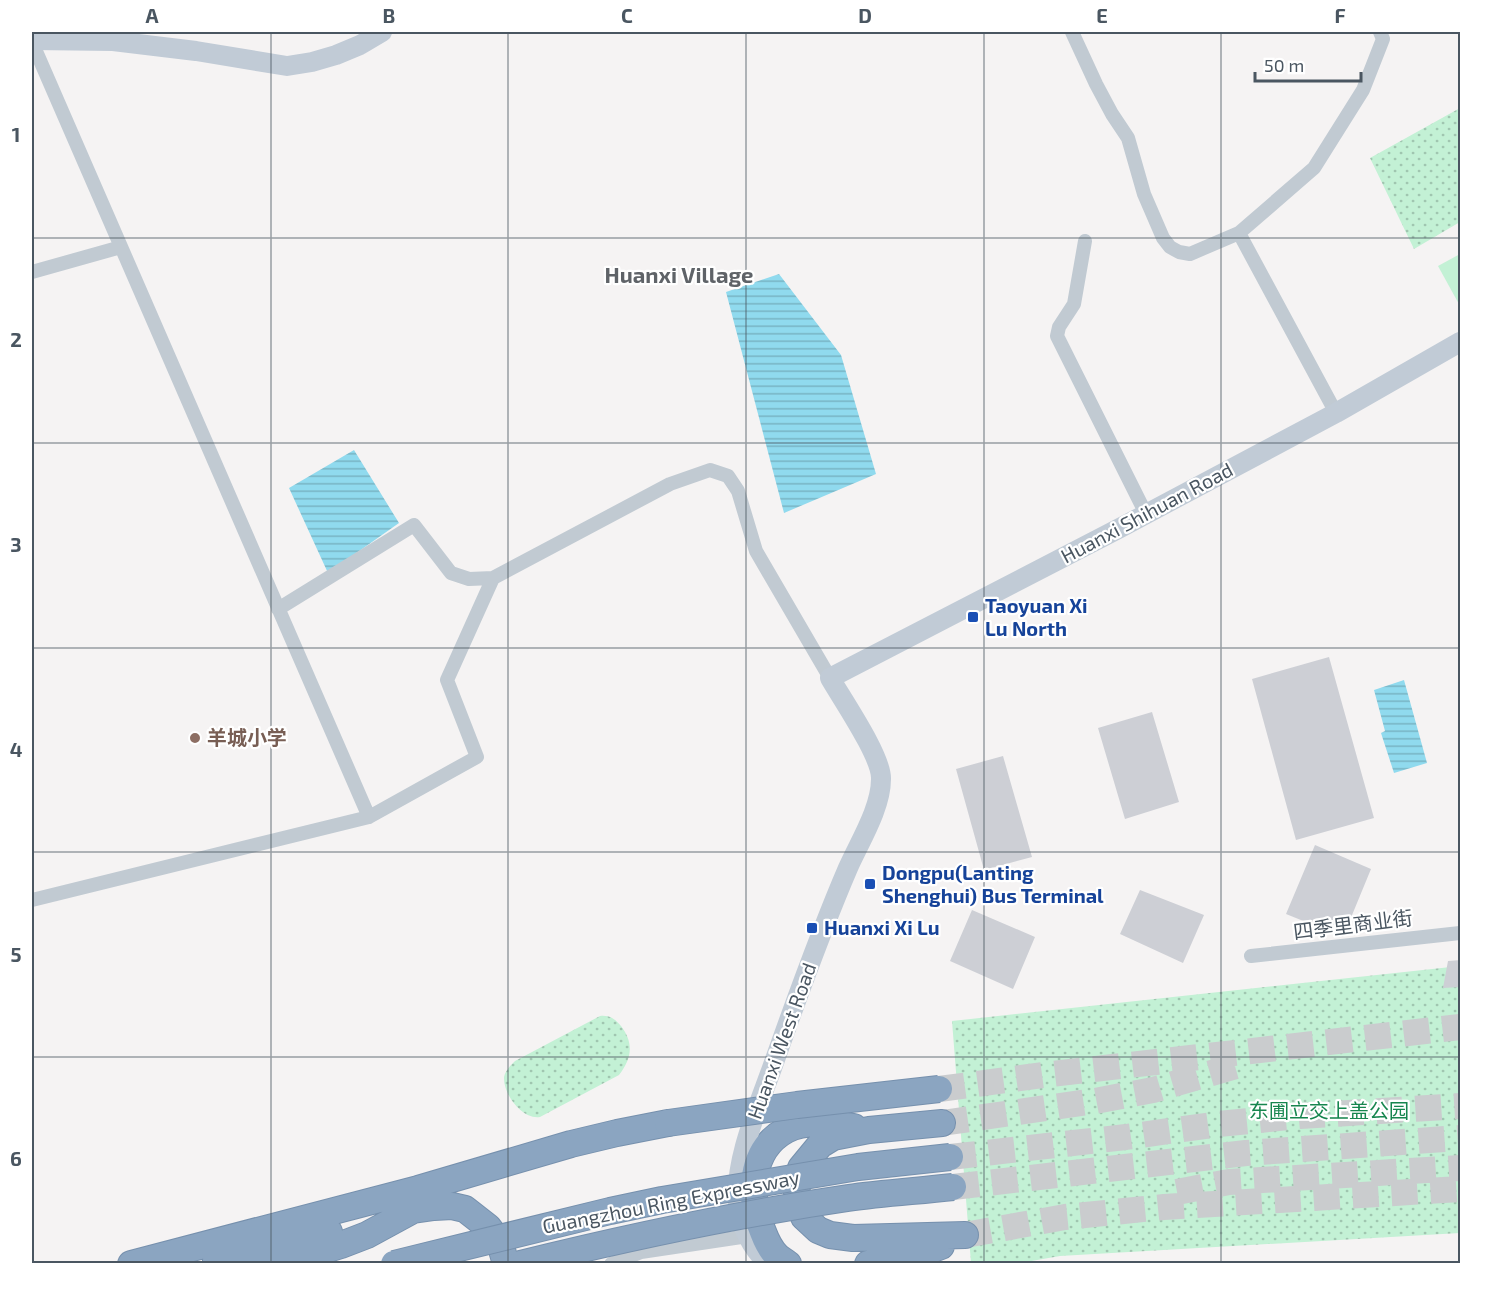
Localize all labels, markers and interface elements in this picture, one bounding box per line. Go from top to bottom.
text: A [145,3,159,27]
text: B [383,3,395,27]
text: C [621,3,633,27]
text: D [858,3,872,27]
text: E [1096,3,1108,27]
text: F [1334,3,1346,27]
scale bar [1255,45,1362,83]
text: 50 m [1264,54,1304,76]
text: 1 [12,122,20,146]
district label: Huanxi Village [605,261,754,287]
text: 2 [10,327,22,351]
street label: Huanxi Shihuan Road [1056,457,1237,568]
text: 3 [10,532,22,556]
place label: Taoyuan Xi Lu North [985,593,1088,640]
marker: Taoyuan Xi Lu North [966,610,980,624]
place label: 羊城小学 [207,725,287,749]
marker: 羊城小学 [188,731,202,745]
text: 4 [10,737,23,761]
place label: Dongpu(Lanting Shenghui) Bus Terminal [882,860,1104,907]
marker: Dongpu(Lanting Shenghui) Bus Terminal [863,877,877,891]
street label: 四季里商业街 [1292,905,1414,943]
place label: Huanxi Xi Lu [824,915,940,939]
marker: Huanxi Xi Lu [805,921,819,935]
text: 5 [10,942,22,966]
street label: Huanxi West Road [742,959,821,1122]
park label: 东圃立交上盖公园 [1249,1098,1409,1122]
text: 6 [10,1146,22,1170]
street label: Guangzhou Ring Expressway [540,1164,802,1238]

